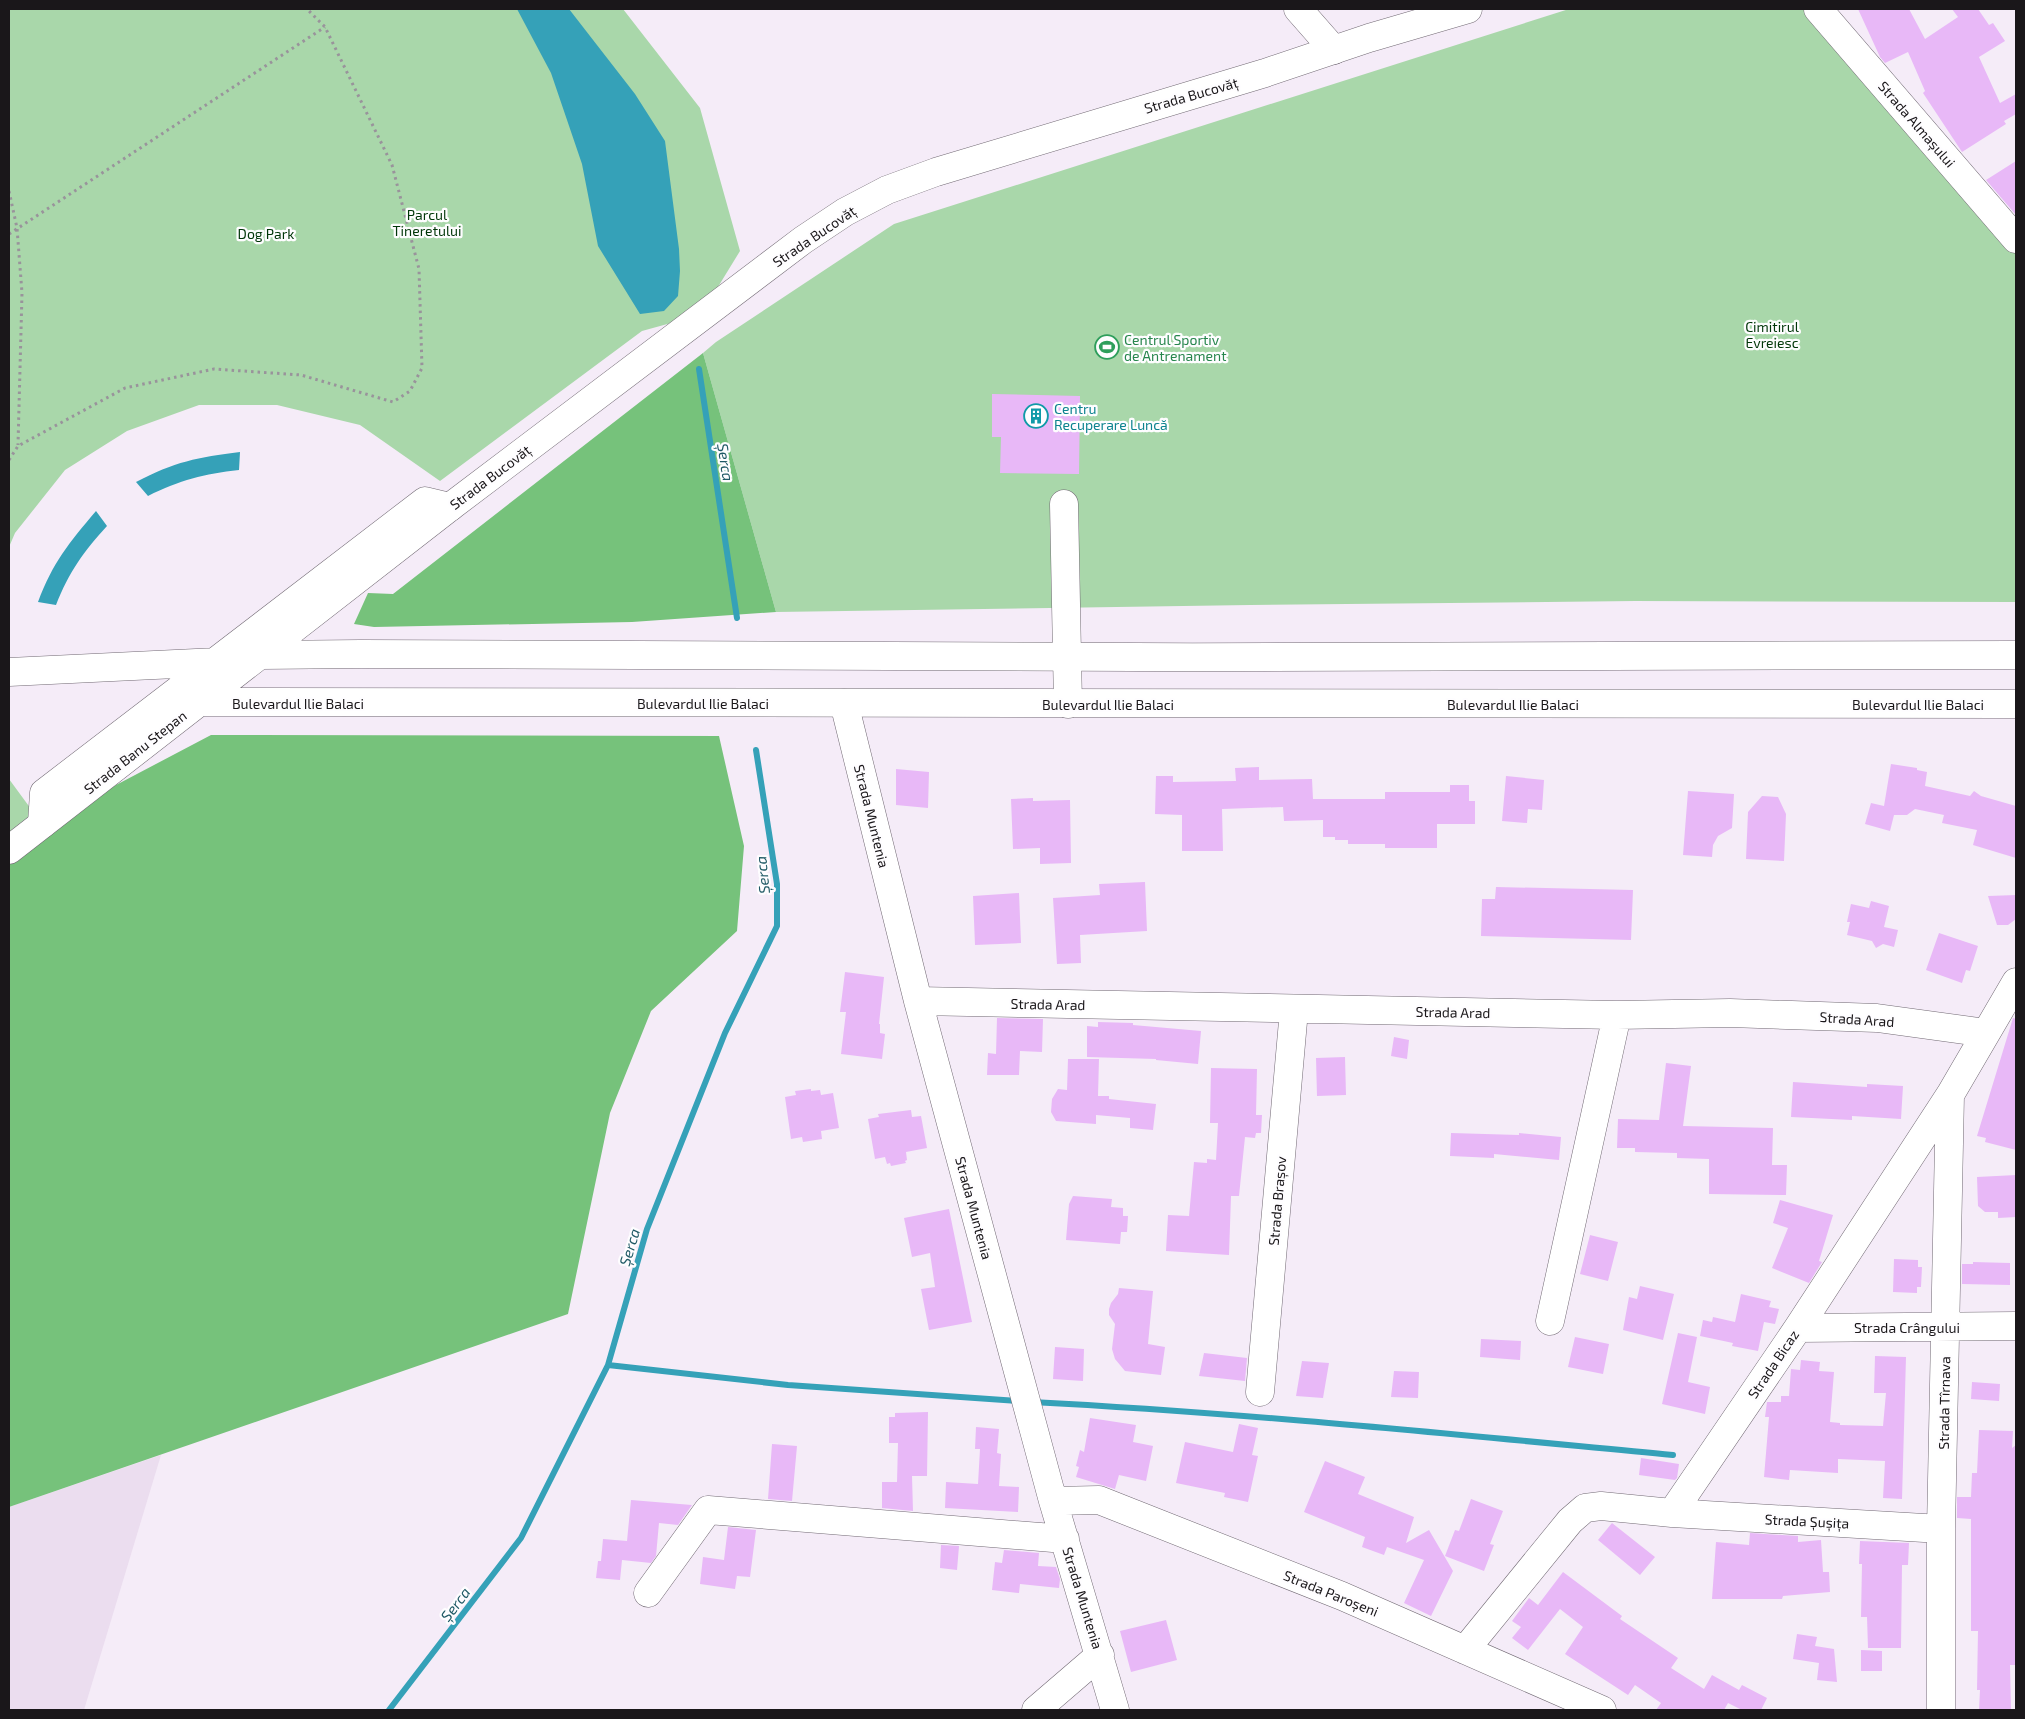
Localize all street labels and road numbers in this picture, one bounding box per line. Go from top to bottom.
street label: Strada Bucovăț [1142,73,1240,117]
street label: Strada Almașului [1874,78,1959,171]
street label: Strada Bucovăț [769,202,859,271]
street label: Strada Bucovăț [446,441,534,514]
street label: Bulevardul Ilie Balaci [232,695,364,712]
street label: Bulevardul Ilie Balaci [637,695,769,712]
street label: Bulevardul Ilie Balaci [1042,696,1174,713]
street label: Bulevardul Ilie Balaci [1447,696,1579,713]
street label: Bulevardul Ilie Balaci [1852,696,1984,713]
street label: Strada Banu Stepan [80,707,190,797]
street label: Strada Muntenia [851,763,893,869]
street label: Strada Arad [1010,995,1086,1013]
street label: Strada Arad [1415,1003,1491,1021]
street label: Strada Arad [1819,1008,1895,1030]
street label: Strada Muntenia [952,1155,996,1261]
street label: Strada Brașov [1265,1155,1290,1246]
street label: Strada Crângului [1854,1319,1960,1336]
street label: Strada Bicaz [1744,1326,1802,1402]
street label: Strada Tîrnava [1935,1356,1953,1450]
street label: Strada Șușița [1764,1510,1850,1533]
street label: Strada Muntenia [1059,1545,1107,1651]
street label: Strada Paroșeni [1281,1566,1381,1621]

